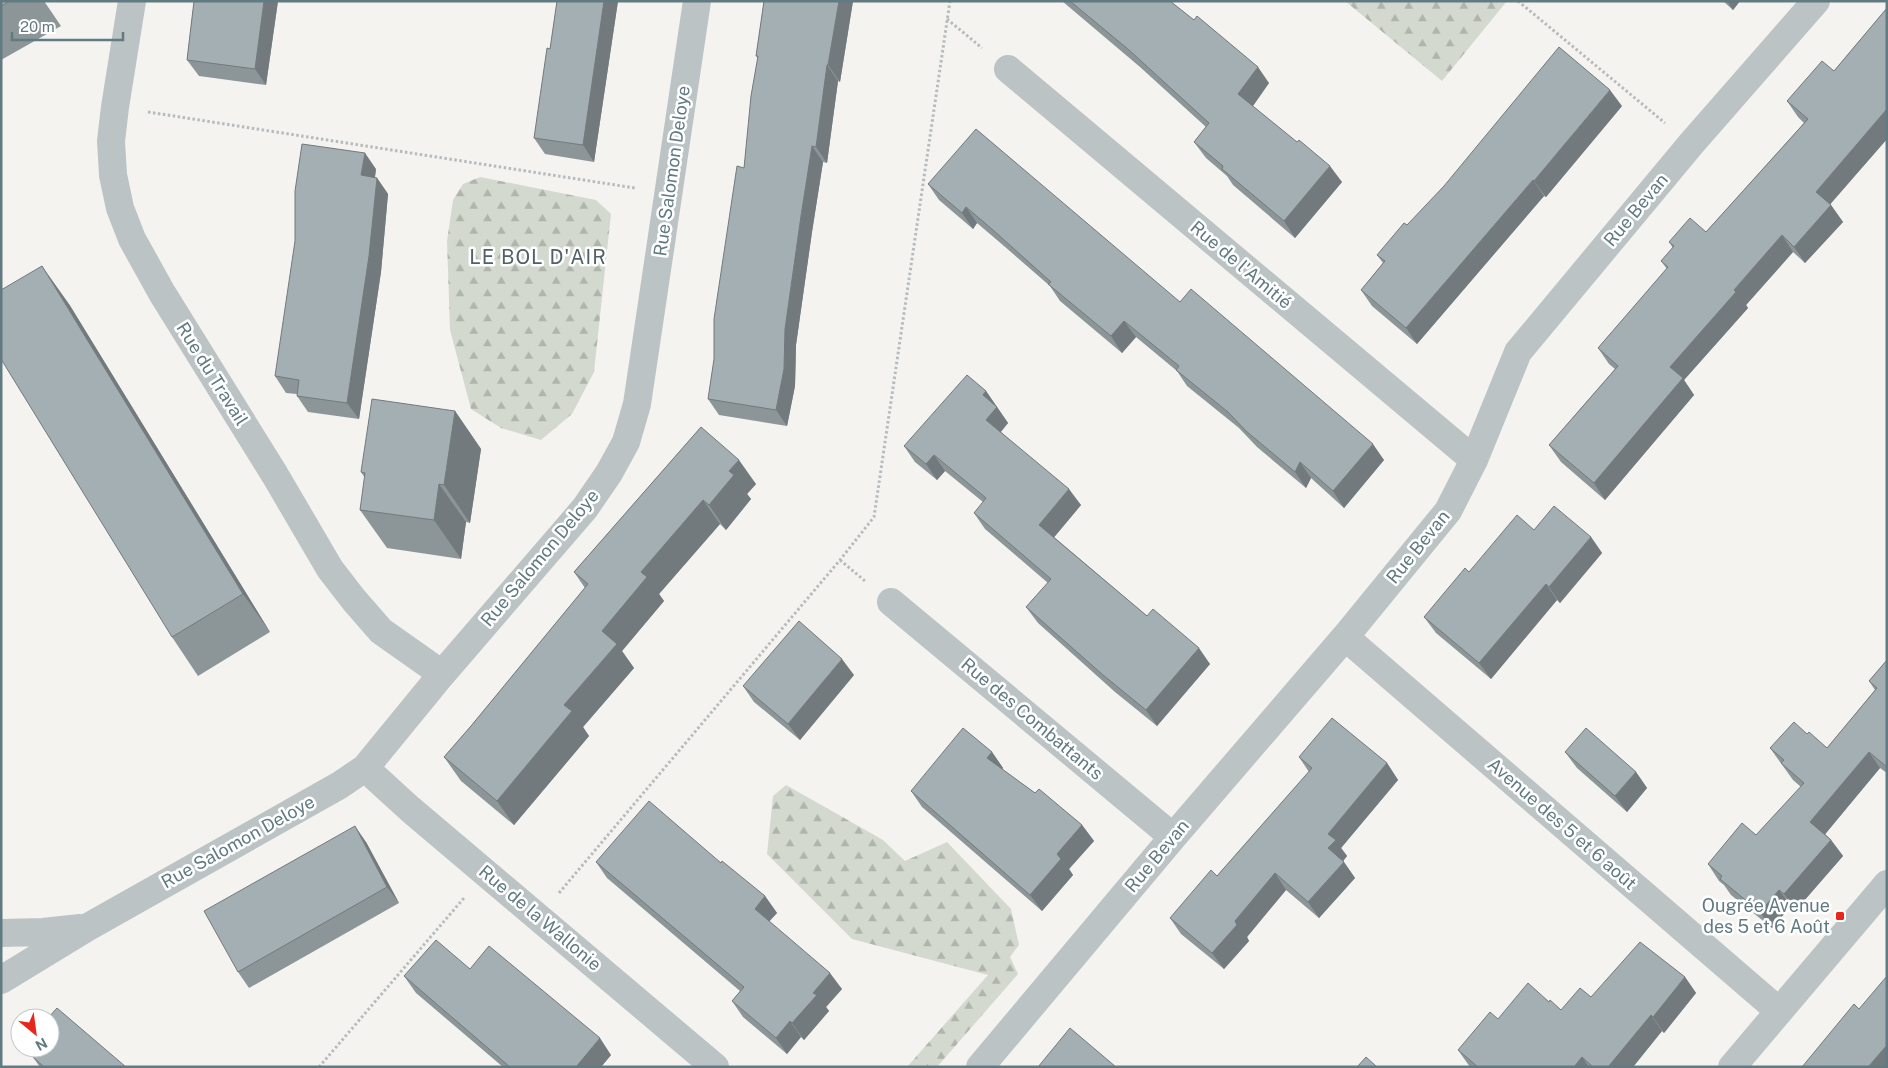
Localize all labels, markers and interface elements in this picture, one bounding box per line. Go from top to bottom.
scale bar [12,10,124,42]
text: 20 m [20,18,55,35]
street label: Rue Salomon Deloye [649,84,694,258]
street label: Rue Bevan [1599,169,1672,250]
street label: Rue de l'Amitié [1187,216,1296,313]
district label: LE BOL D'AIR [469,245,607,269]
street label: Rue du Travail [172,318,252,429]
street label: Rue Salomon Deloye [476,485,603,630]
street label: Rue Bevan [1382,506,1454,588]
street label: Rue des Combattants [957,653,1107,784]
street label: Avenue des 5 et 6 août [1484,753,1641,894]
street label: Rue Salomon Deloye [157,791,318,892]
street label: Rue Bevan [1120,815,1193,896]
street label: Rue de la Wallonie [475,860,606,975]
place label: Ougrée Avenue des 5 et 6 Août [1702,895,1830,937]
marker: Ougrée Avenue des 5 et 6 Août [1834,910,1846,922]
north arrow [10,1008,60,1058]
text: N [33,1035,50,1054]

